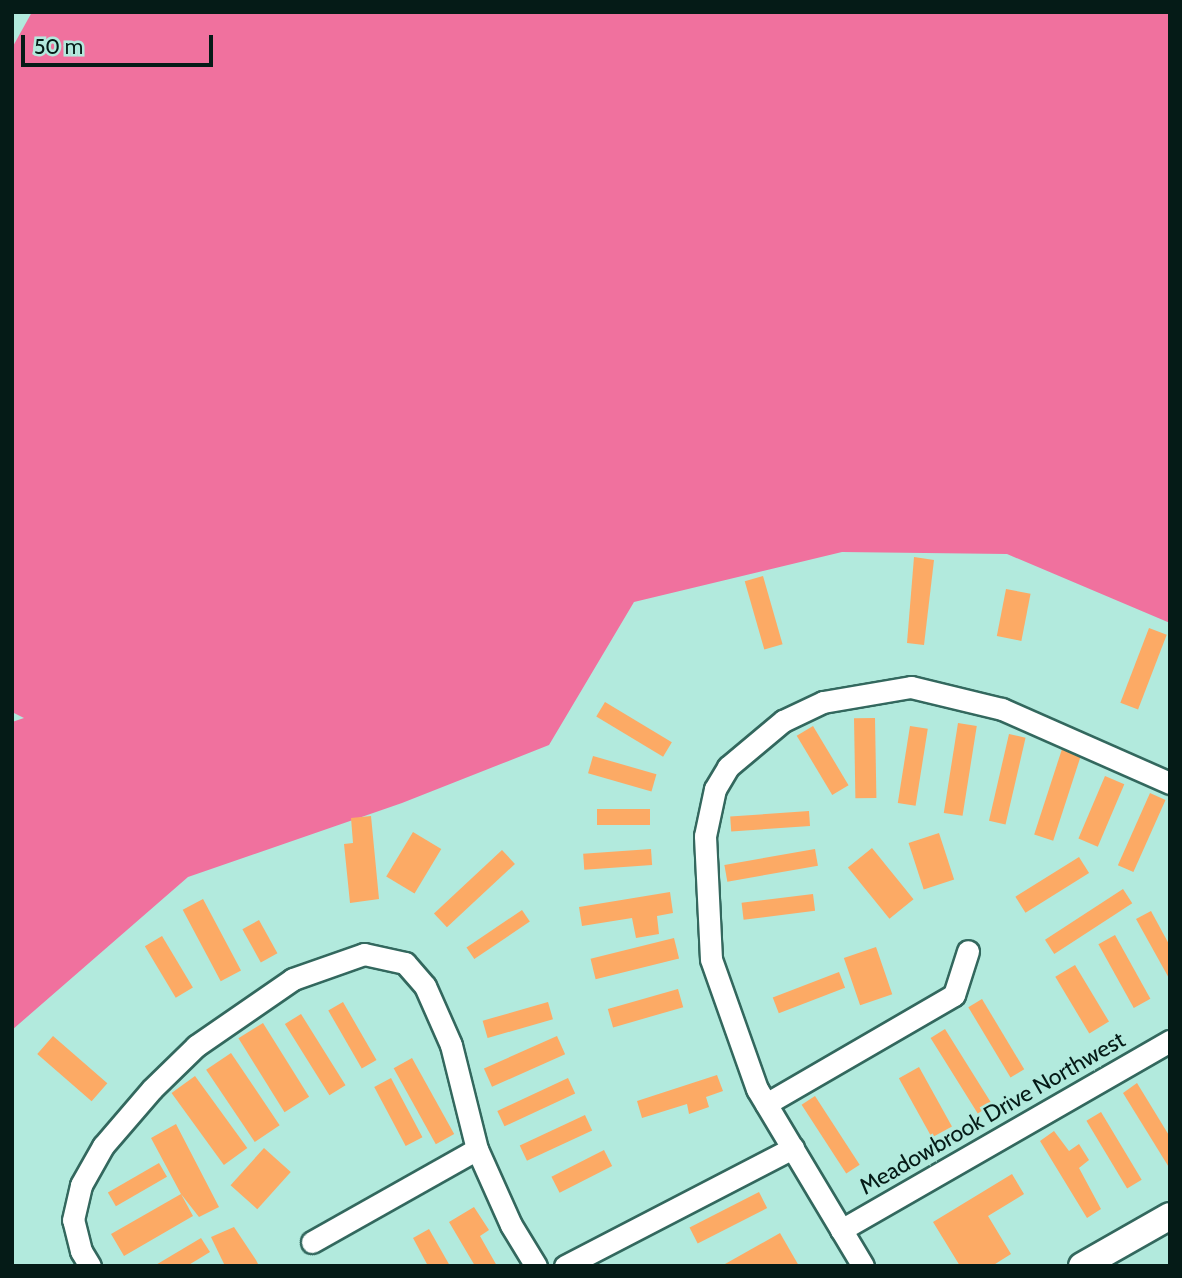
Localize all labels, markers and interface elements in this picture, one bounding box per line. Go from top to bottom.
scale bar [24,21,217,65]
text: 50 m [34,34,83,59]
street label: Meadowbrook Drive Northwest [854,1026,1130,1200]

